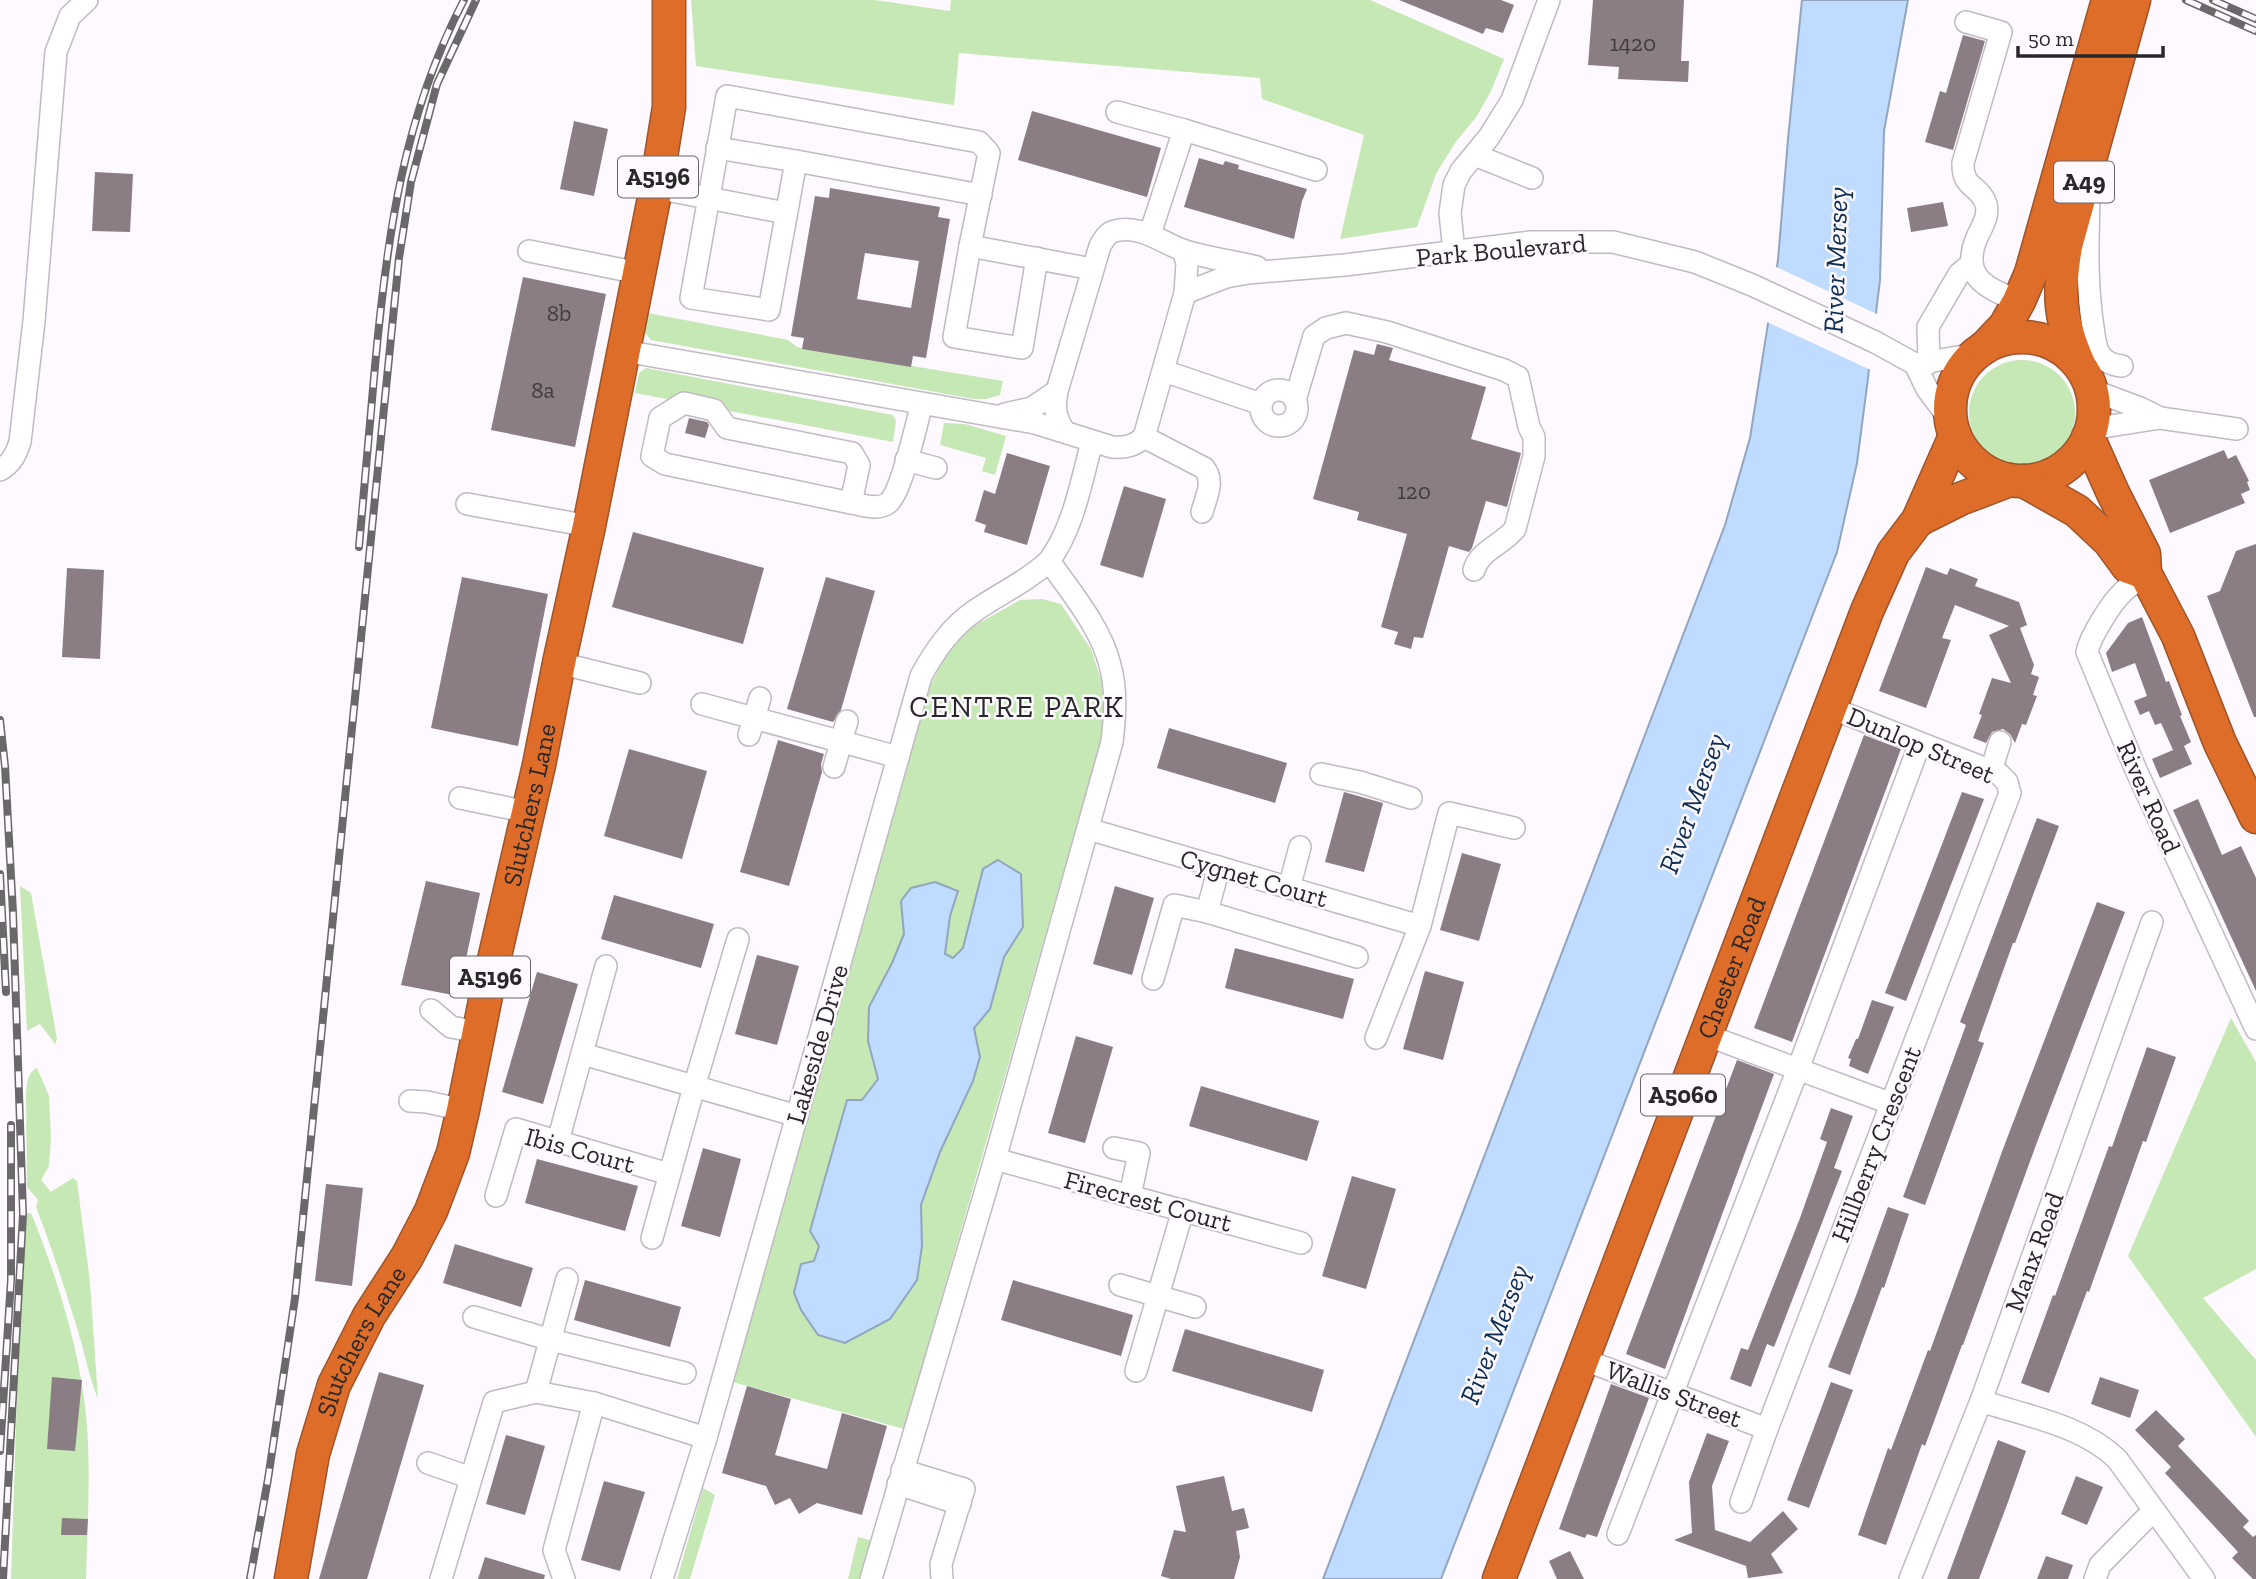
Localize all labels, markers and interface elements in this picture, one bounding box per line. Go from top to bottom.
scale bar [2018,14,2163,58]
text: 50 m [2028,26,2074,51]
house number: 1420 [1610,29,1656,57]
road number: A5196 [618,156,698,197]
road number: A49 [2054,162,2114,202]
water label: River Mersey [1816,186,1855,334]
street label: Park Boulevard [1415,227,1587,273]
house number: 8b [547,299,571,327]
house number: 8a [531,376,555,404]
house number: 120 [1397,477,1431,505]
district label: CENTRE PARK [909,689,1125,725]
street label: Dunlop Street [1843,700,2000,790]
street label: Slutchers Lane [496,721,563,889]
water label: River Mersey [1652,729,1733,878]
street label: River Road [2110,736,2188,858]
street label: Cygnet Court [1177,842,1332,914]
street label: Chester Road [1690,892,1773,1043]
road number: A5196 [450,957,530,998]
street label: Lakeside Drive [779,961,855,1127]
street label: Hillberry Crescent [1824,1041,1928,1247]
road number: A5060 [1641,1074,1725,1115]
street label: Ibis Court [522,1120,639,1180]
street label: Firecrest Court [1061,1163,1236,1239]
street label: Manx Road [1998,1188,2070,1316]
street label: Slutchers Lane [309,1260,413,1420]
water label: River Mersey [1453,1260,1536,1408]
street label: Wallis Street [1602,1354,1747,1435]

